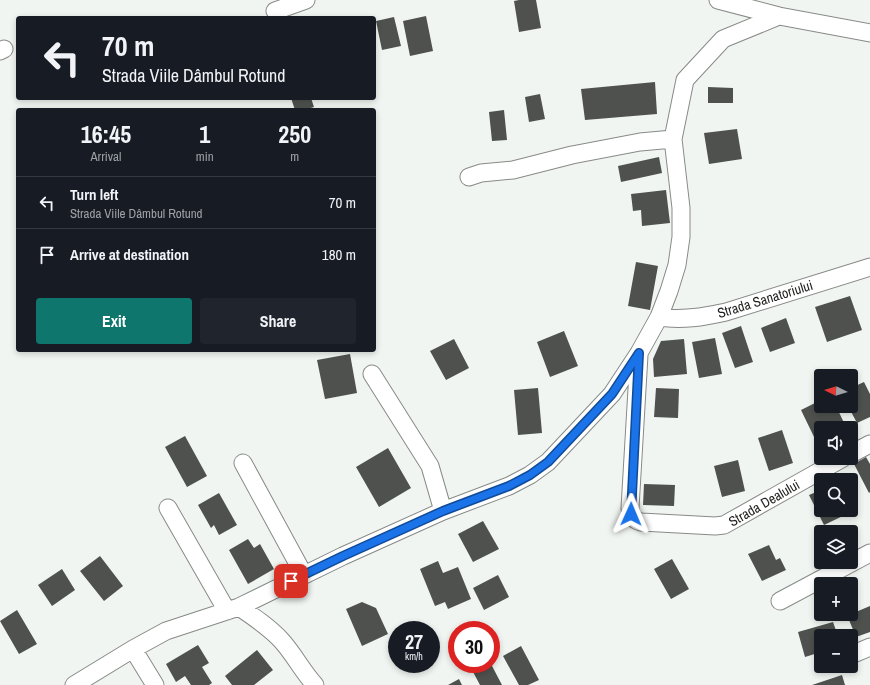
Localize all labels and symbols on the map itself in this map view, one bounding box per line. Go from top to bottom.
street label: Strada Sanatoriului [715,276,815,322]
north arrow [814,369,858,413]
street label: Strada Dealului [725,475,803,531]
position arrow [610,493,652,535]
pin [274,564,308,598]
speed limit sign: 30 [448,621,500,673]

